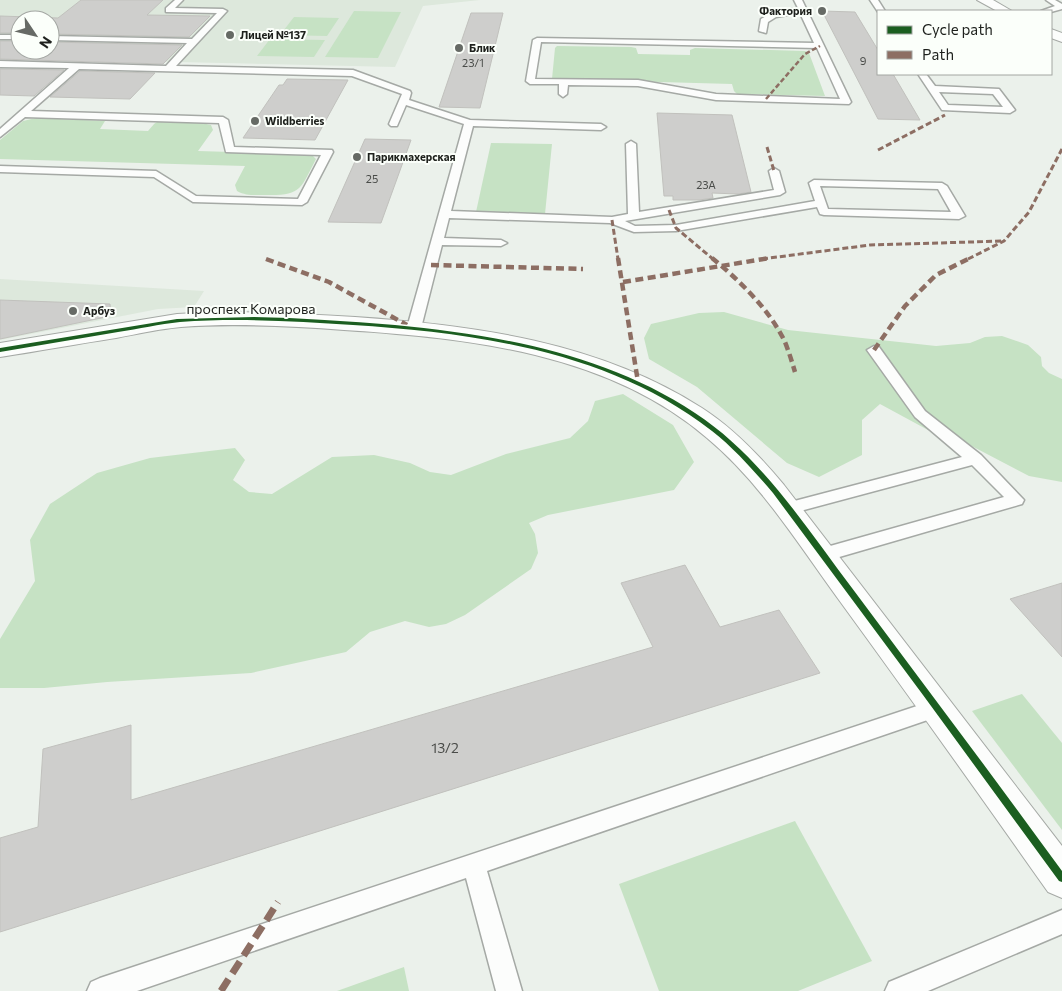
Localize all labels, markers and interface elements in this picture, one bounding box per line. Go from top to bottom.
place label: Фактория [759,4,812,17]
marker: Фактория [816,5,828,17]
north arrow [10,10,60,60]
legend [877,10,1052,75]
text: Cycle path [922,20,993,38]
place label: Лицей №137 [240,28,306,41]
marker: Лицей №137 [224,29,236,41]
text: N [36,34,56,52]
place label: Блик [469,41,496,54]
marker: Блик [453,42,465,54]
text: Path [922,45,954,63]
house number: 9 [860,54,867,67]
house number: 23/1 [462,56,484,69]
place label: Wildberries [265,114,324,127]
marker: Wildberries [249,115,261,127]
place label: Парикмахерская [367,150,456,163]
marker: Парикмахерская [351,151,363,163]
house number: 25 [366,172,378,185]
house number: 23А [696,178,716,191]
street label: проспект Комарова [186,300,316,317]
place label: Арбуз [83,304,116,317]
marker: Арбуз [67,305,79,317]
house number: 13/2 [431,739,459,756]

